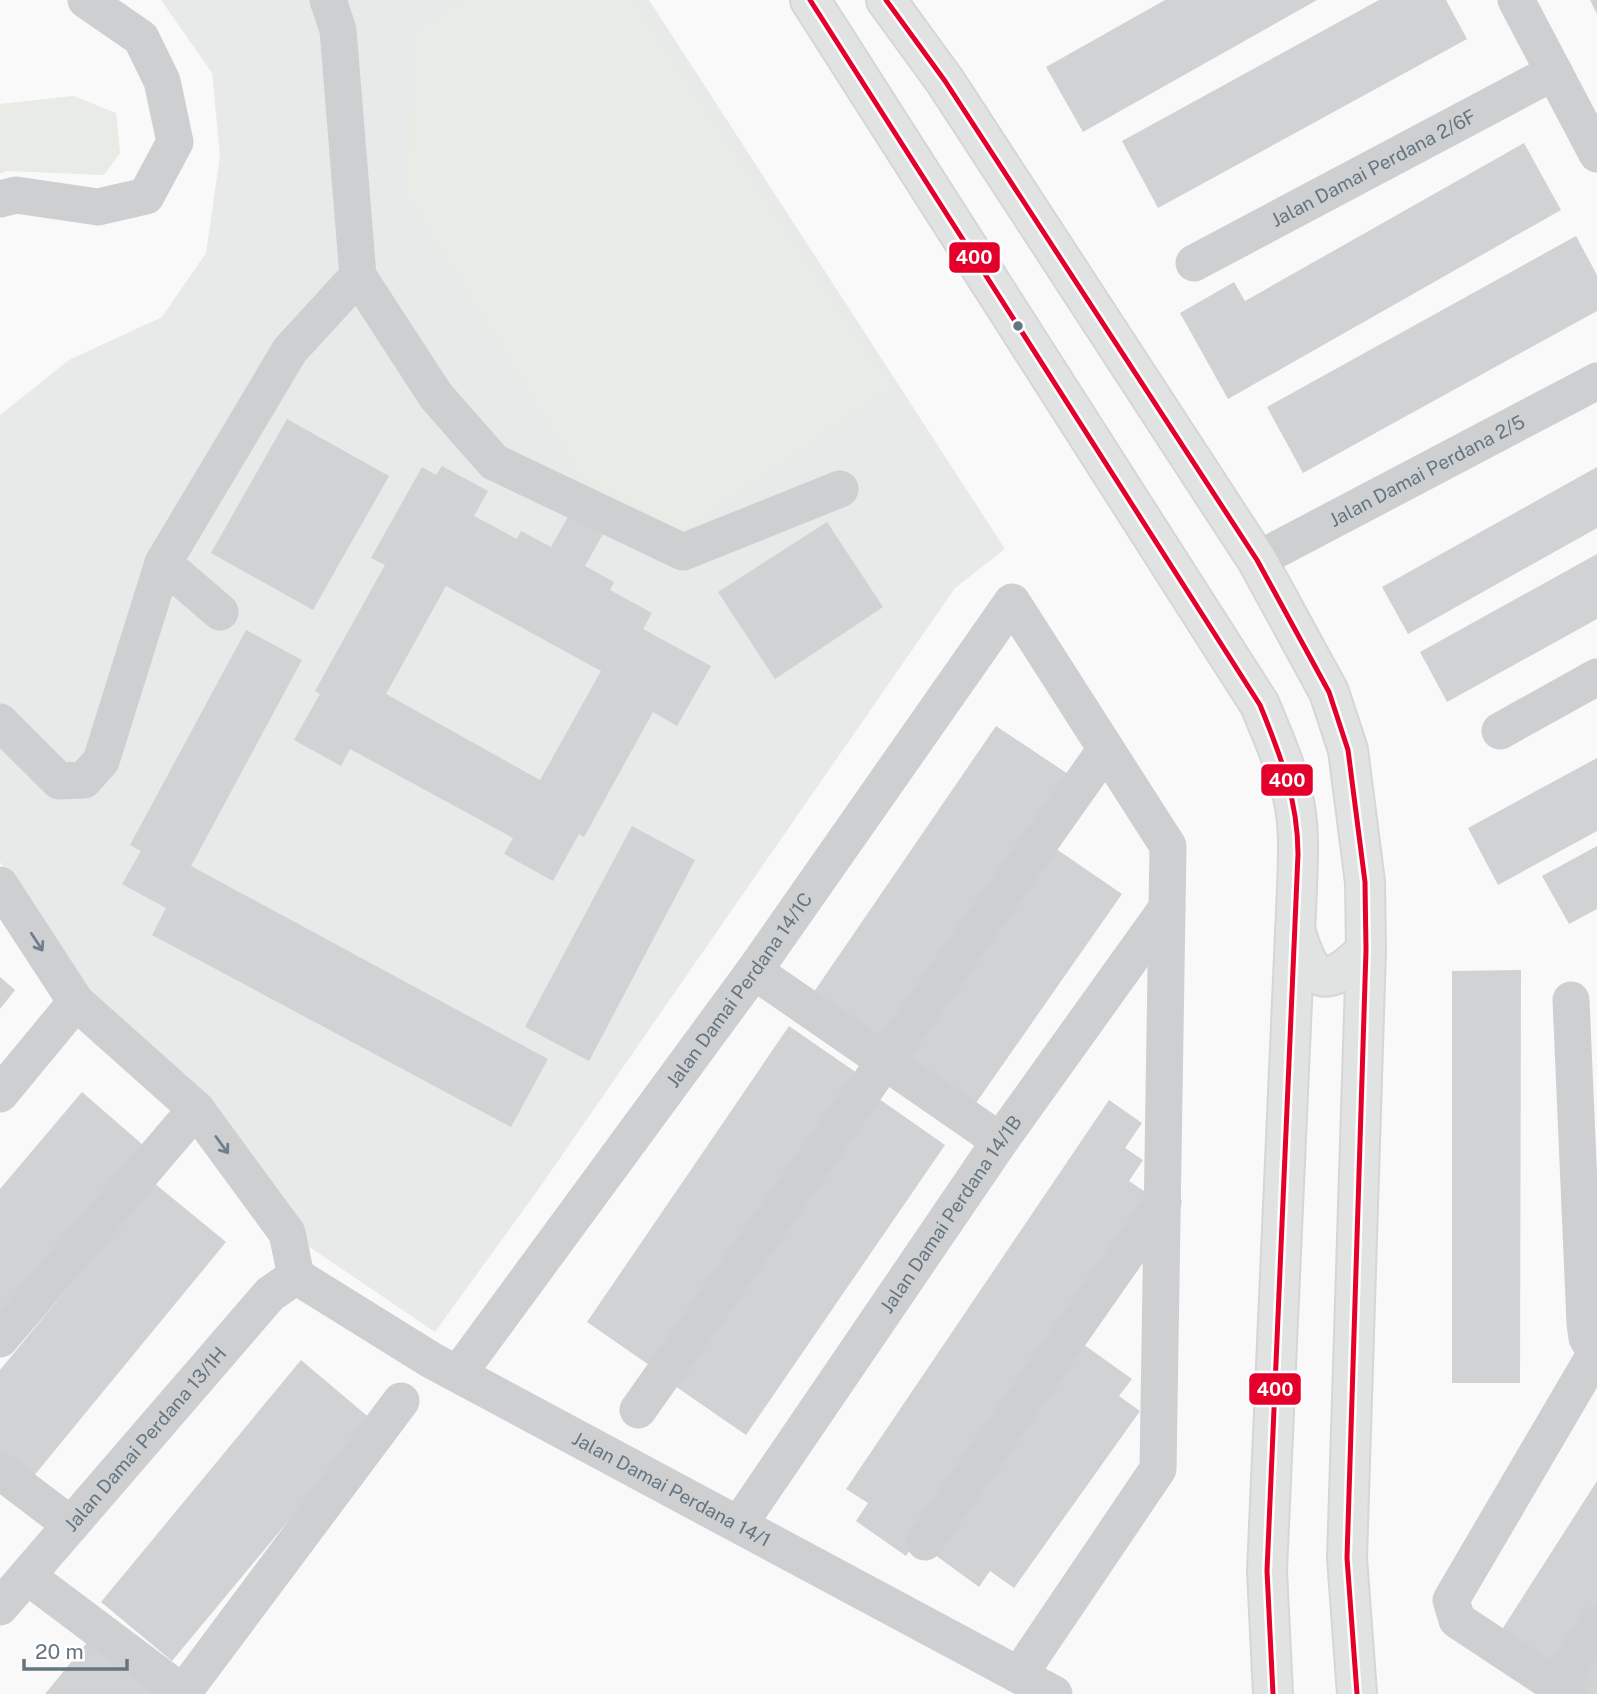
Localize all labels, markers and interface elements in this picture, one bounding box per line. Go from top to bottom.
street label: Jalan Damai Perdana 2/6F [1267,105,1479,231]
line badge: 400 [948,241,1001,274]
text: 400 [956,246,992,268]
unlabelled marker [1011,319,1025,333]
street label: Jalan Damai Perdana 2/5 [1325,410,1528,531]
line badge: 400 [1260,763,1314,797]
text: 400 [1269,769,1305,791]
street label: Jalan Damai Perdana 14/1C [661,888,817,1091]
one-way arrow [30,932,45,951]
street label: Jalan Damai Perdana 14/1B [875,1111,1026,1317]
one-way arrow [215,1135,229,1154]
street label: Jalan Damai Perdana 13/1H [60,1342,230,1536]
line badge: 400 [1248,1372,1302,1406]
text: 400 [1257,1378,1293,1400]
street label: Jalan Damai Perdana 14/1 [569,1427,774,1551]
scale bar [24,1628,128,1672]
text: 20 m [35,1639,84,1664]

